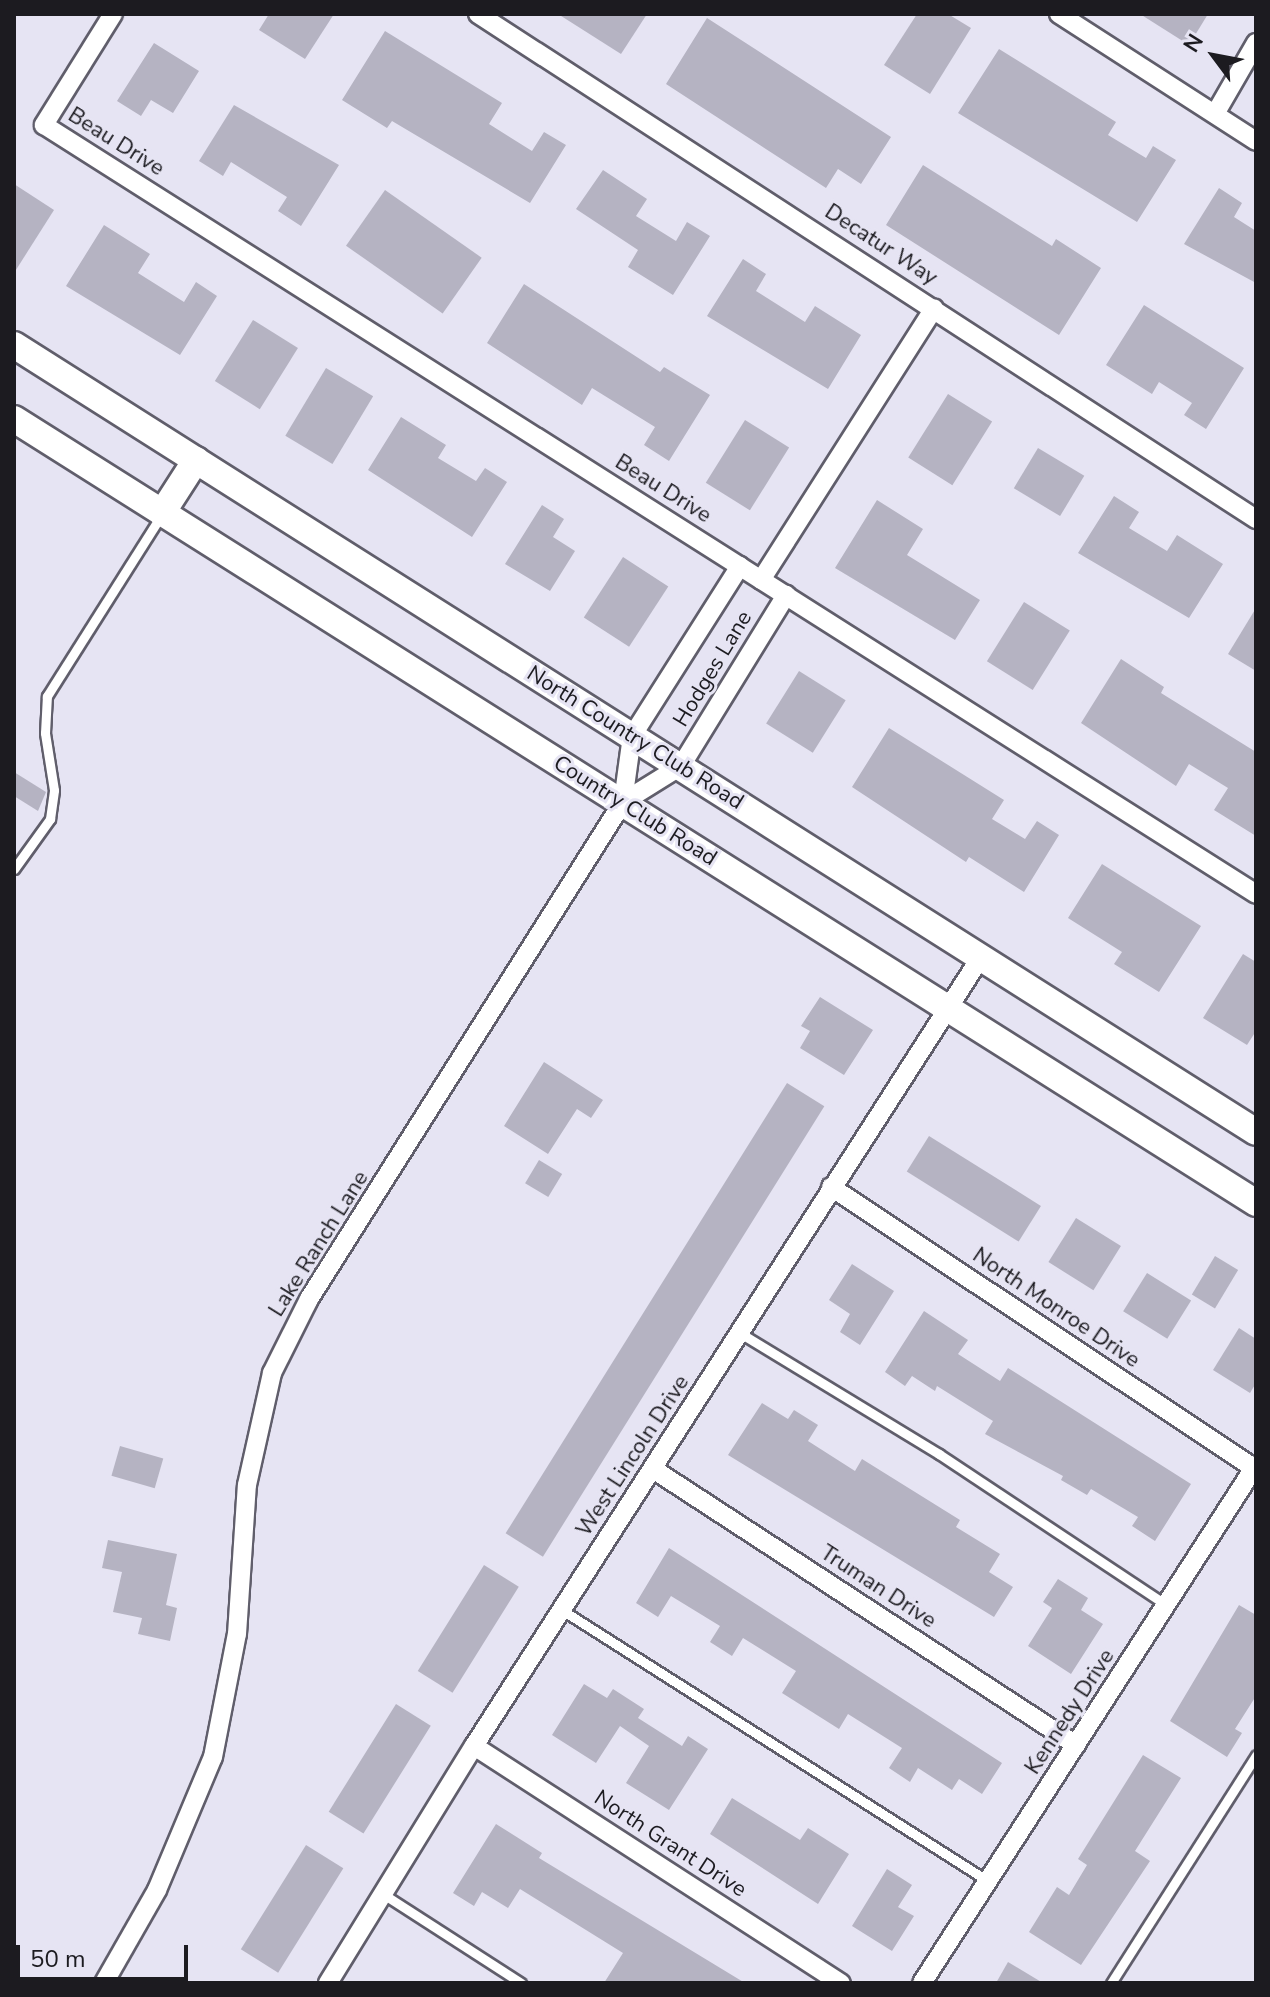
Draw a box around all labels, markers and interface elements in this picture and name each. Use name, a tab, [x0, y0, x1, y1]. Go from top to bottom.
north arrow	[1174, 16, 1254, 96]
text: N	[1177, 28, 1211, 58]
street label: Beau Drive	[63, 102, 169, 182]
street label: Decatur Way	[820, 199, 942, 291]
street label: Beau Drive	[610, 449, 716, 529]
street label: Hodges Lane	[668, 606, 758, 732]
street label: North Country Club Road	[522, 660, 748, 816]
street label: Country Club Road	[548, 750, 722, 872]
street label: Lake Ranch Lane	[264, 1166, 374, 1322]
street label: North Monroe Drive	[967, 1242, 1145, 1374]
street label: West Lincoln Drive	[571, 1370, 695, 1542]
street label: Truman Drive	[815, 1540, 941, 1634]
street label: Kennedy Drive	[1020, 1644, 1120, 1780]
street label: North Grant Drive	[589, 1785, 751, 1903]
scale bar	[20, 1929, 192, 1979]
text: 50 m	[30, 1943, 86, 1975]

